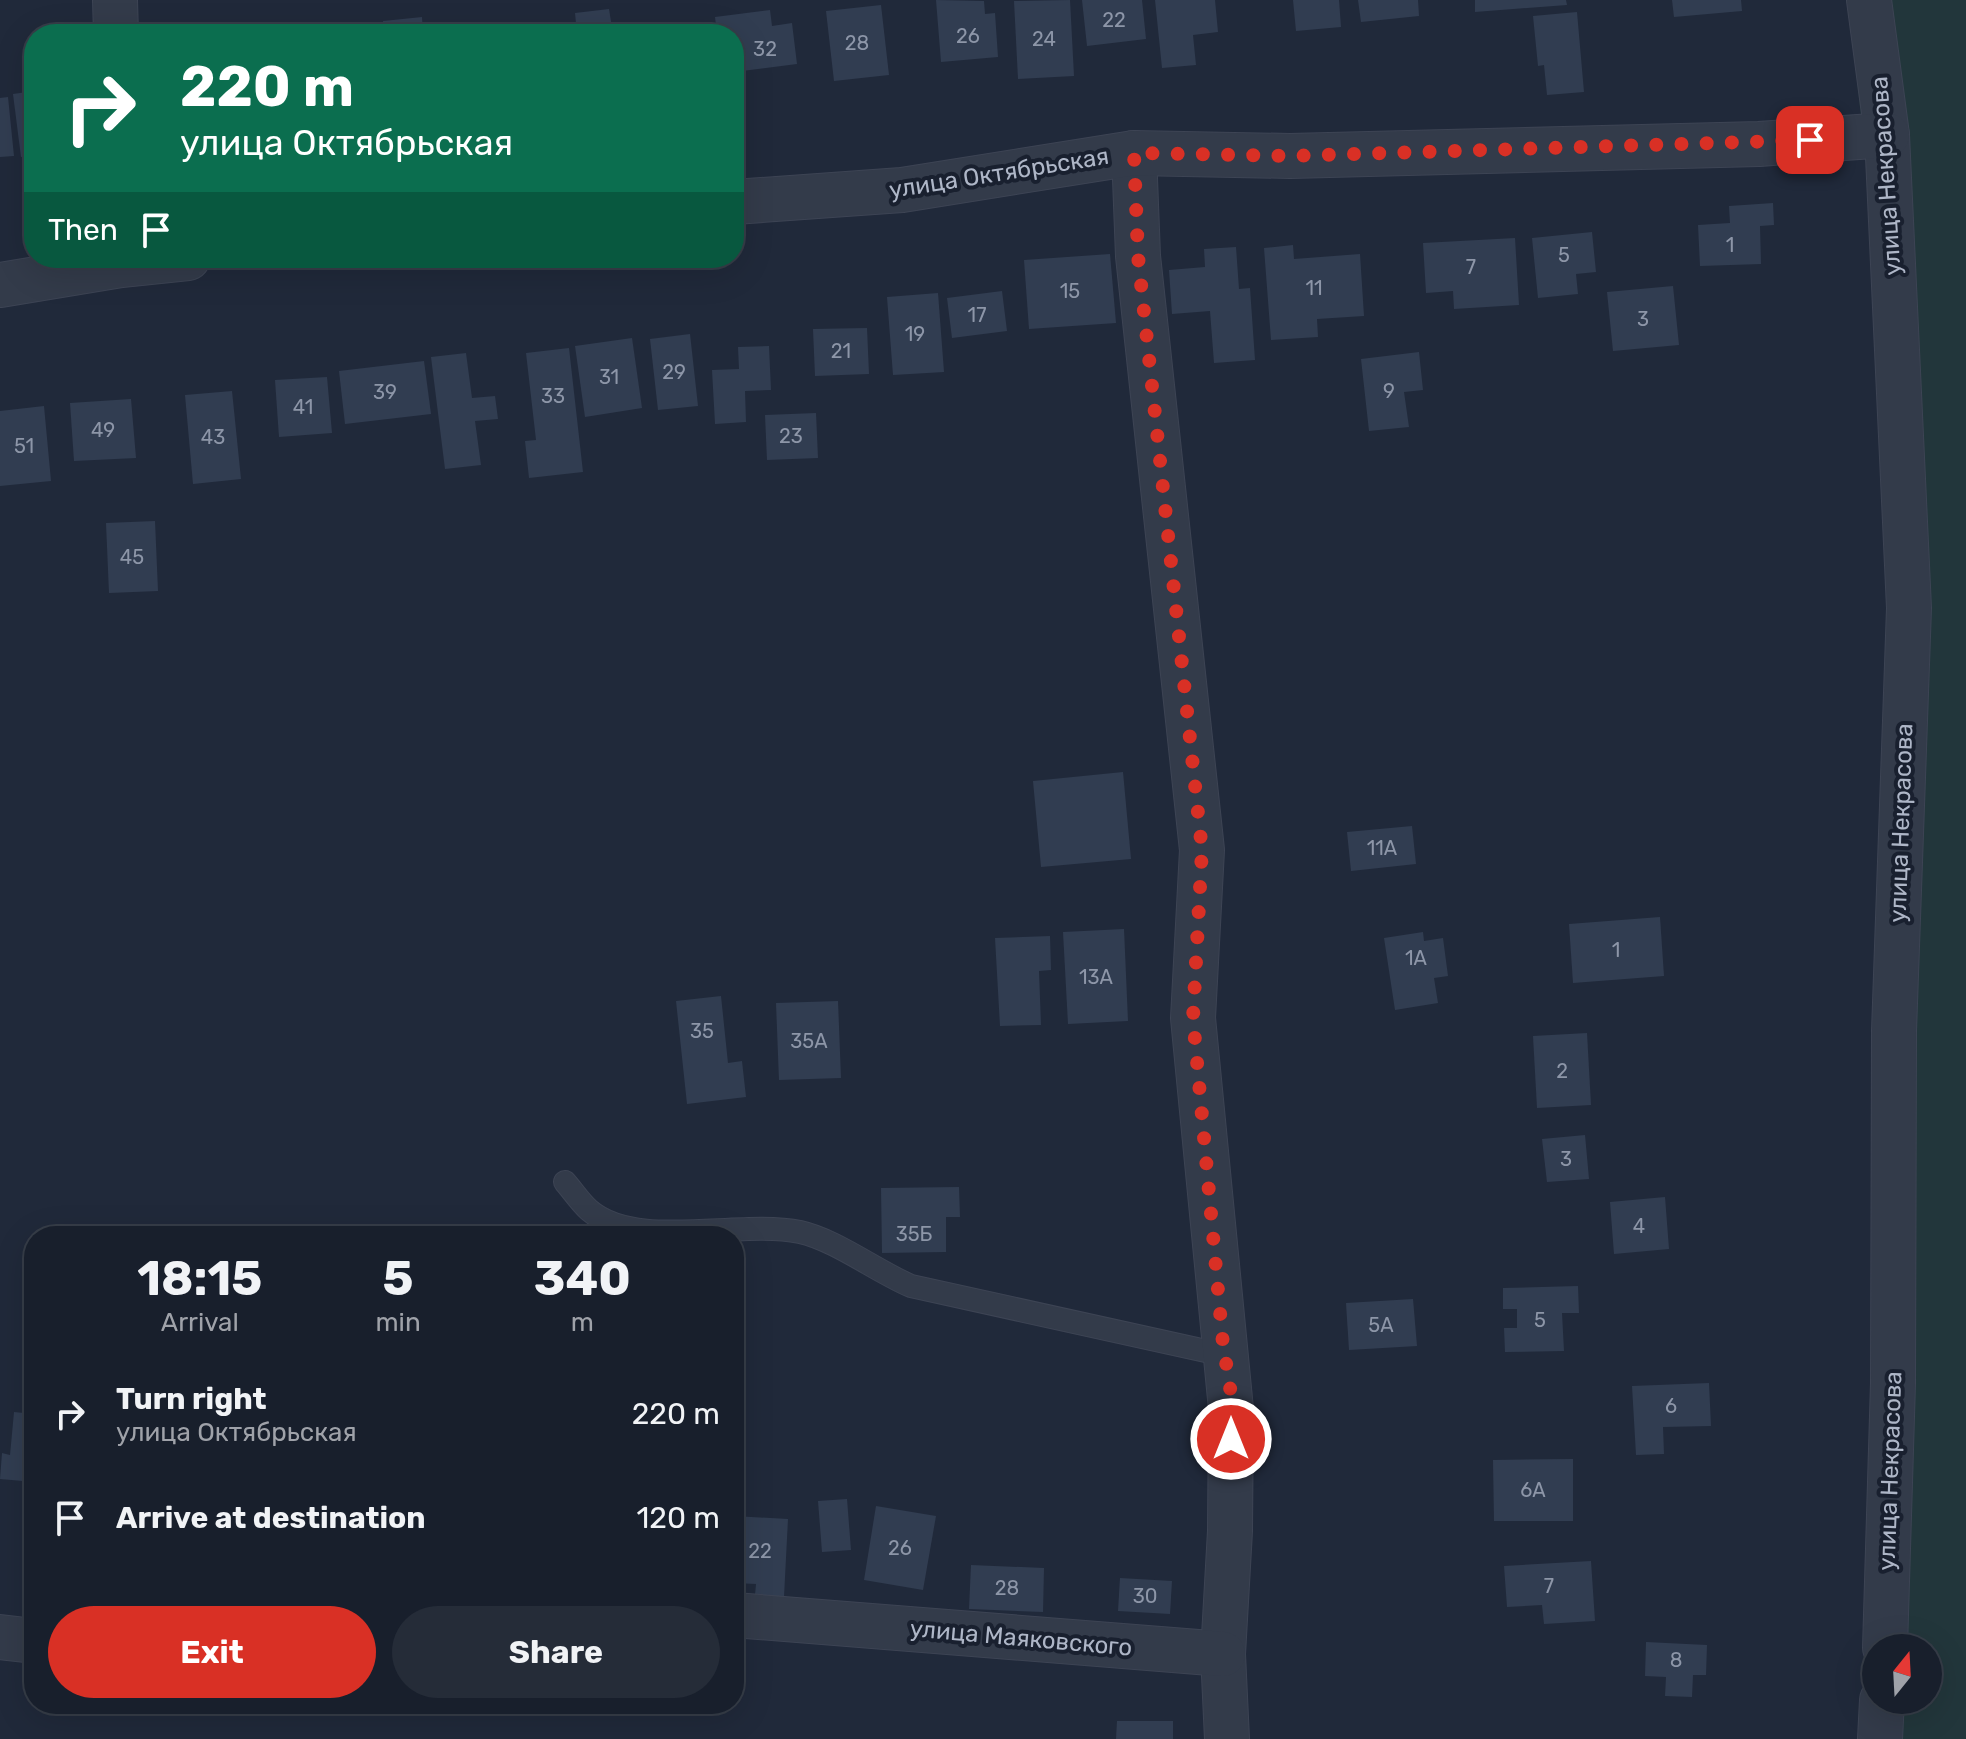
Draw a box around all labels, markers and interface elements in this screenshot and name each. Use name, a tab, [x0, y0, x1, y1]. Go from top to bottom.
house number: 22	[1102, 8, 1126, 32]
house number: 26	[956, 24, 980, 48]
house number: 24	[1032, 27, 1056, 51]
house number: 28	[845, 31, 869, 55]
house number: 32	[753, 37, 777, 61]
text: 220 m	[180, 54, 354, 120]
icon: right	[48, 56, 152, 160]
street label: улица Некрасова	[1865, 75, 1907, 277]
pin	[1776, 106, 1844, 174]
icon: arrive	[1788, 118, 1832, 162]
text: улица Октябрьская	[180, 121, 513, 164]
street label: улица Октябрьская	[887, 142, 1111, 204]
icon: arrive	[134, 208, 178, 252]
text: Then	[48, 212, 118, 248]
house number: 1	[1726, 233, 1734, 257]
house number: 5	[1558, 243, 1570, 267]
house number: 7	[1466, 255, 1476, 279]
house number: 11	[1305, 276, 1323, 300]
house number: 15	[1060, 279, 1080, 303]
house number: 17	[968, 303, 986, 327]
house number: 3	[1637, 307, 1649, 331]
house number: 19	[905, 322, 925, 346]
house number: 21	[831, 339, 851, 363]
house number: 29	[662, 360, 686, 384]
house number: 31	[599, 365, 619, 389]
house number: 9	[1383, 379, 1395, 403]
house number: 39	[373, 380, 397, 404]
house number: 33	[541, 384, 565, 408]
house number: 41	[293, 395, 313, 419]
house number: 49	[91, 418, 115, 442]
house number: 23	[779, 424, 803, 448]
house number: 43	[201, 425, 225, 449]
house number: 51	[14, 434, 34, 458]
house number: 45	[120, 545, 144, 569]
street label: улица Некрасова	[1884, 723, 1918, 923]
house number: 11А	[1367, 836, 1397, 860]
house number: 1	[1612, 938, 1620, 962]
house number: 1А	[1405, 946, 1427, 970]
house number: 13А	[1079, 965, 1113, 989]
house number: 35	[690, 1019, 714, 1043]
house number: 35А	[790, 1029, 828, 1053]
house number: 2	[1556, 1059, 1568, 1083]
house number: 3	[1560, 1147, 1572, 1171]
house number: 4	[1633, 1214, 1645, 1238]
house number: 35Б	[896, 1222, 933, 1246]
text: 18:15	[137, 1250, 262, 1307]
text: 5	[383, 1250, 414, 1307]
text: 340	[534, 1250, 631, 1307]
text: Arrival	[161, 1307, 239, 1338]
text: min	[375, 1307, 421, 1338]
text: m	[571, 1307, 594, 1338]
house number: 5	[1534, 1308, 1546, 1332]
house number: 5А	[1368, 1313, 1394, 1337]
street label: улица Некрасова	[1873, 1371, 1907, 1571]
text: Turn right	[116, 1381, 267, 1417]
icon: right	[48, 1392, 92, 1436]
house number: 6	[1665, 1394, 1677, 1418]
text: 220 m	[632, 1396, 720, 1432]
position arrow	[1189, 1397, 1273, 1481]
text: улица Октябрьская	[116, 1417, 357, 1448]
house number: 6А	[1520, 1478, 1546, 1502]
icon: arrive	[48, 1496, 92, 1540]
text: Arrive at destination	[116, 1500, 426, 1536]
text: 120 m	[636, 1500, 720, 1536]
house number: 26	[888, 1536, 912, 1560]
house number: 22	[748, 1539, 772, 1563]
house number: 7	[1544, 1574, 1554, 1598]
house number: 28	[995, 1576, 1019, 1600]
house number: 30	[1133, 1584, 1157, 1608]
button: Exit	[48, 1606, 376, 1698]
button: Share	[392, 1606, 720, 1698]
street label: улица Маяковского	[909, 1614, 1133, 1662]
north arrow	[1862, 1634, 1942, 1714]
map controls	[1862, 1634, 1942, 1714]
house number: 8	[1670, 1648, 1682, 1672]

